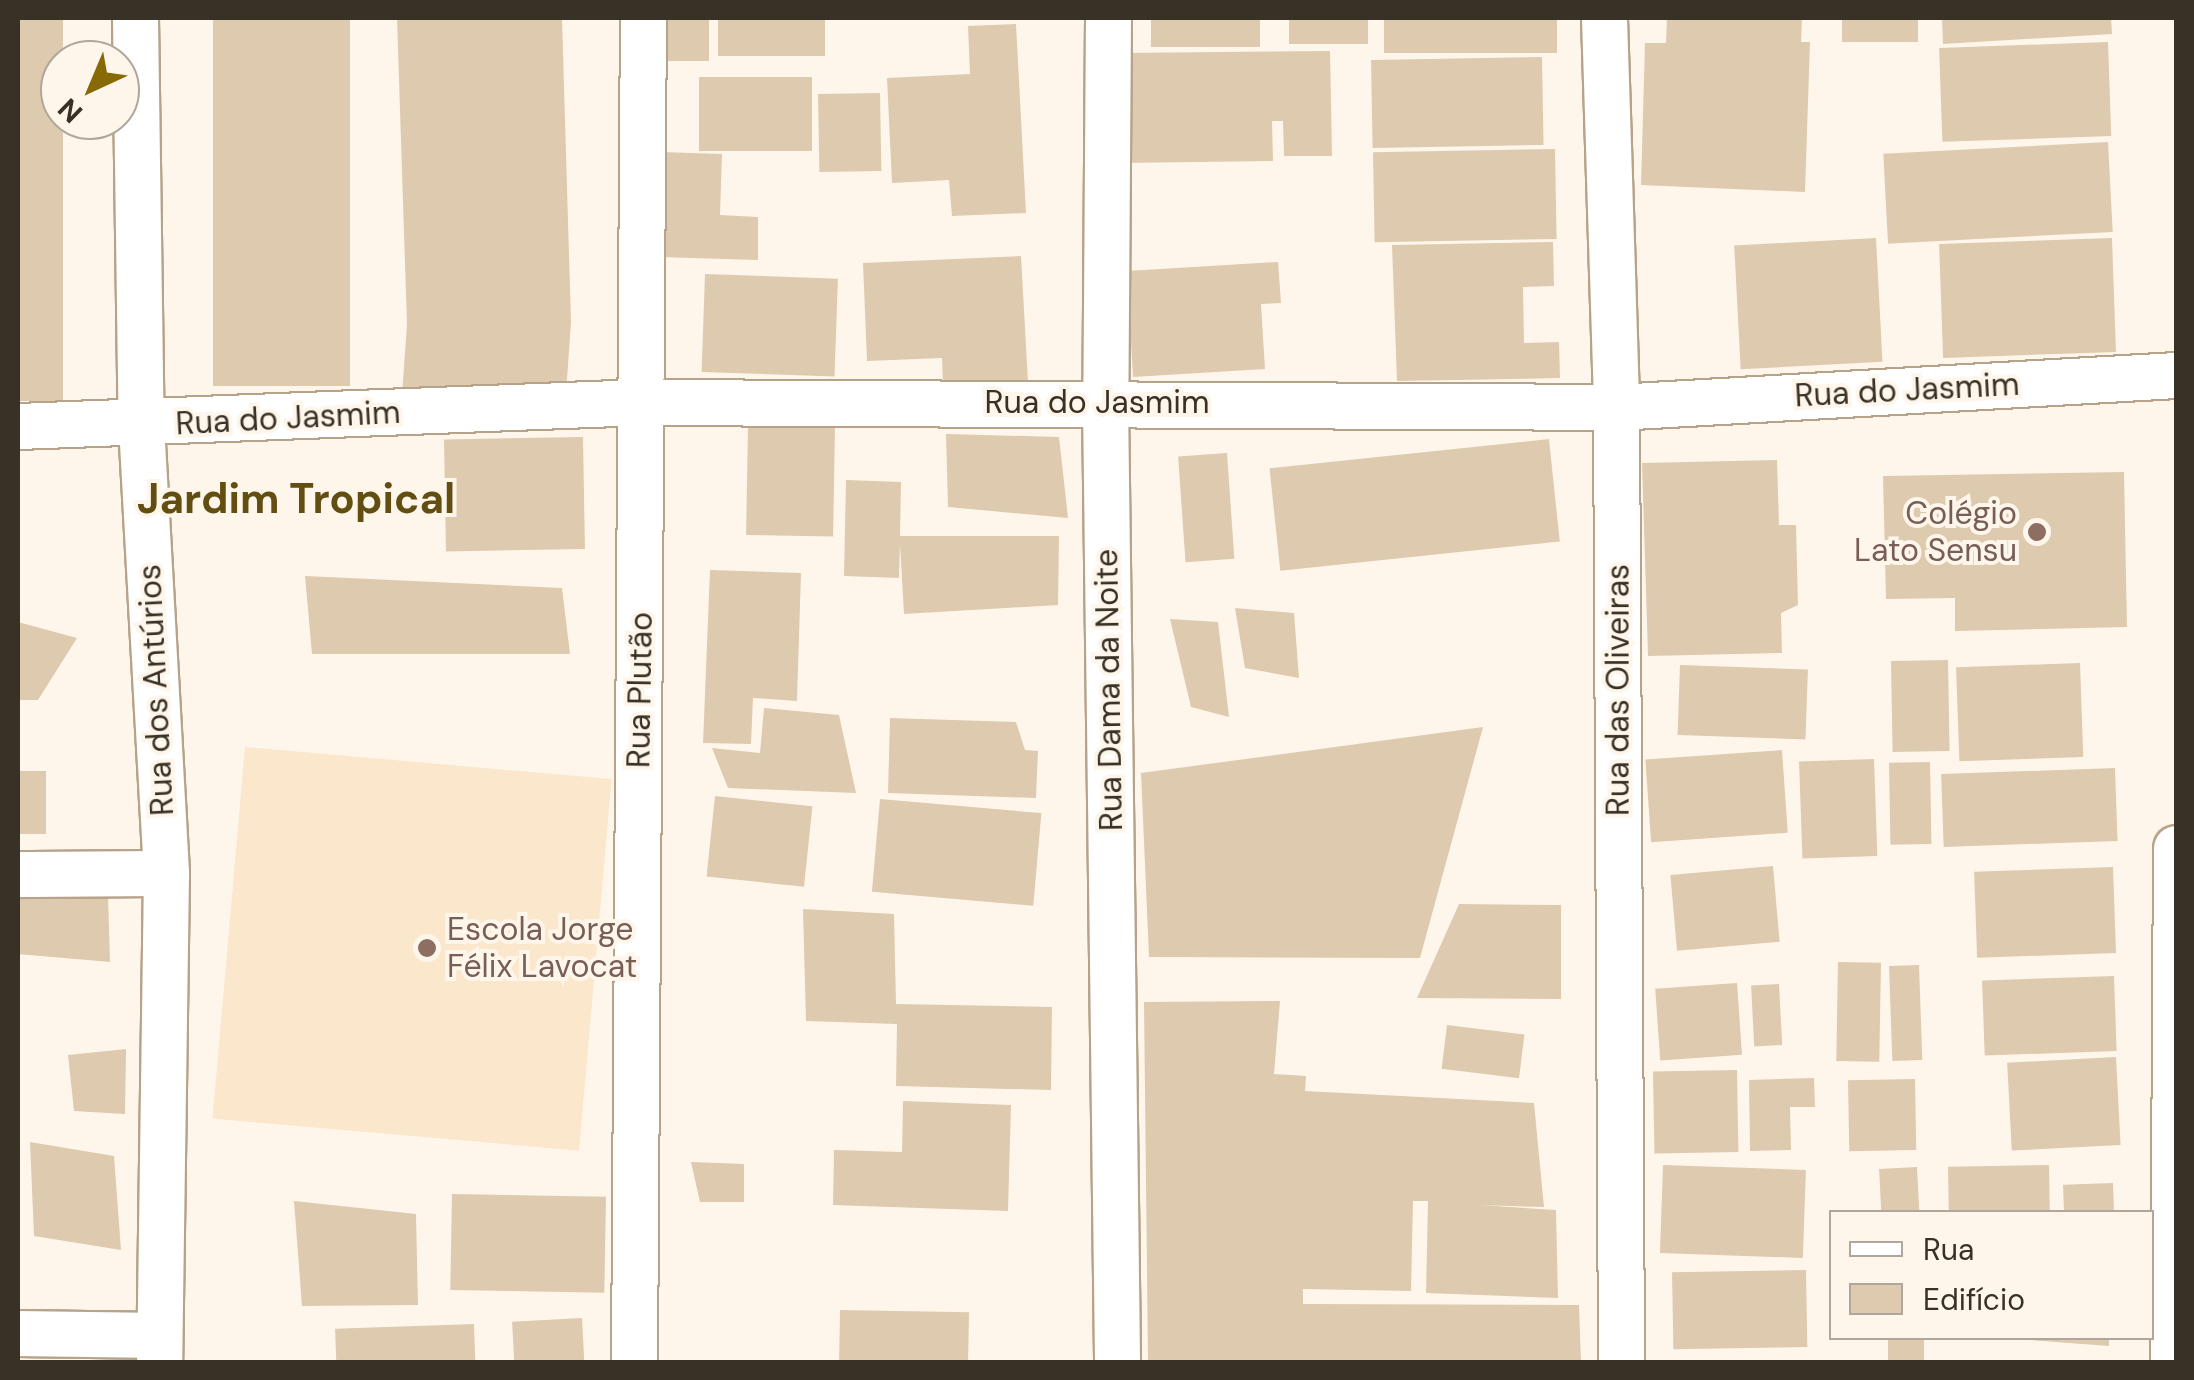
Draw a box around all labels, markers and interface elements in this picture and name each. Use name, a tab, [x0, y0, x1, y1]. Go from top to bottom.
north arrow	[40, 40, 140, 140]
text: N	[50, 90, 90, 131]
street label: Rua do Jasmim	[1794, 365, 2020, 415]
street label: Rua do Jasmim	[984, 383, 1210, 421]
street label: Rua do Jasmim	[175, 393, 401, 443]
district label: Jardim Tropical	[137, 474, 455, 524]
place label: Colégio Lato Sensu	[1854, 495, 2017, 570]
marker: Colégio Lato Sensu	[2026, 521, 2048, 543]
street label: Rua Dama da Noite	[1087, 549, 1131, 831]
street label: Rua dos Antúrios	[130, 563, 182, 817]
street label: Rua das Oliveiras	[1599, 564, 1637, 816]
street label: Rua Plutão	[619, 612, 661, 768]
place label: Escola Jorge Félix Lavocat	[447, 911, 637, 986]
marker: Escola Jorge Félix Lavocat	[416, 937, 438, 959]
legend	[1829, 1210, 2154, 1340]
text: Rua	[1923, 1230, 1974, 1269]
text: Edifício	[1923, 1280, 2025, 1319]

